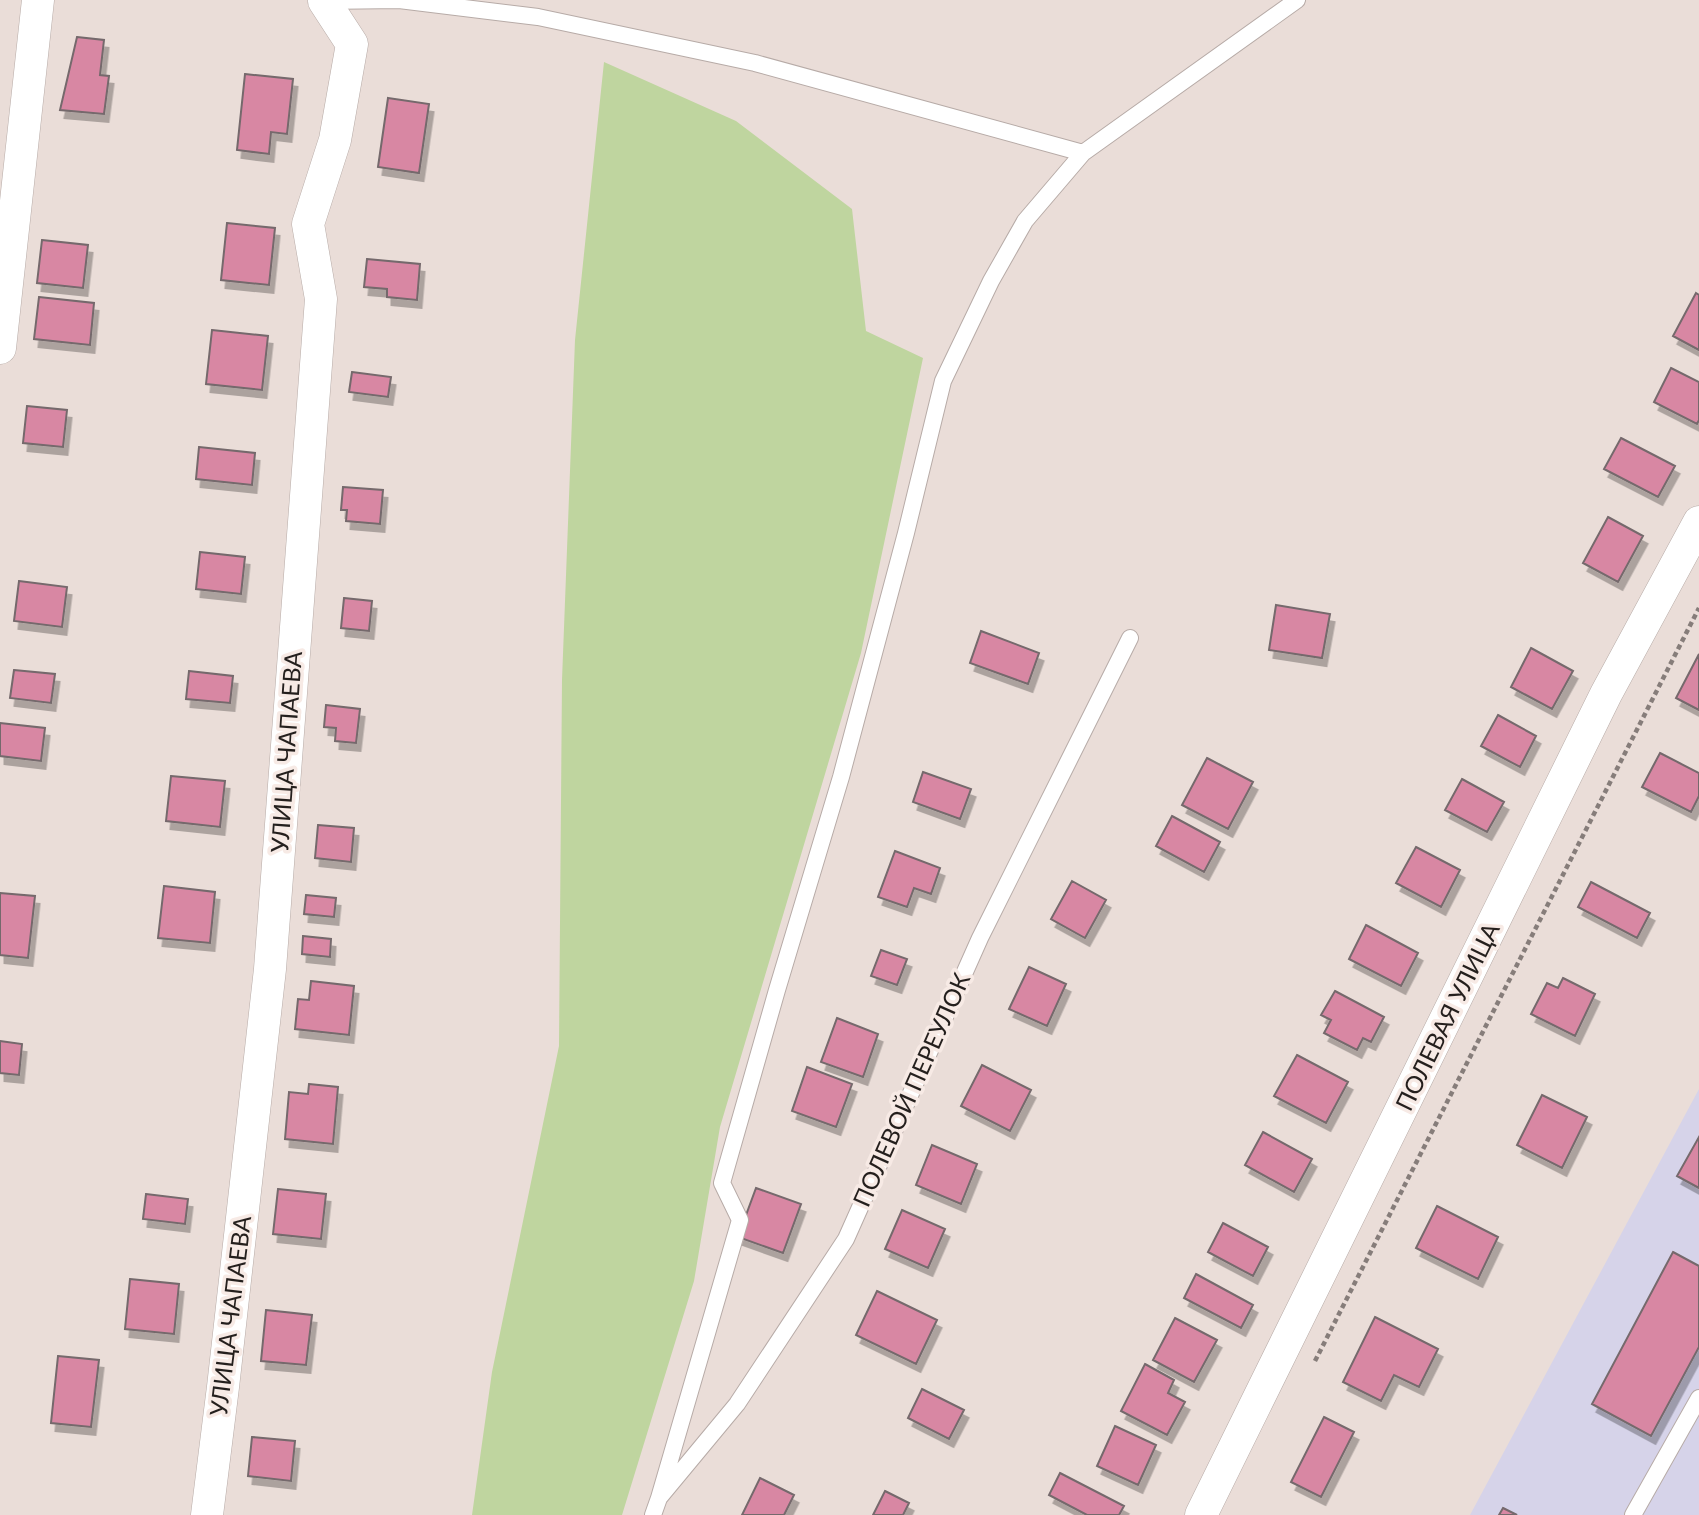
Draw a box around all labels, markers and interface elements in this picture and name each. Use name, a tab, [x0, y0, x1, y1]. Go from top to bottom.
street label: УЛИЦА ЧАПАЕВА	[264, 649, 307, 854]
street label: ПОЛЕВАЯ УЛИЦА	[1389, 917, 1505, 1115]
street label: ПОЛЕВОЙ ПЕРЕУЛОК	[846, 968, 975, 1211]
street label: УЛИЦА ЧАПАЕВА	[203, 1213, 256, 1418]

